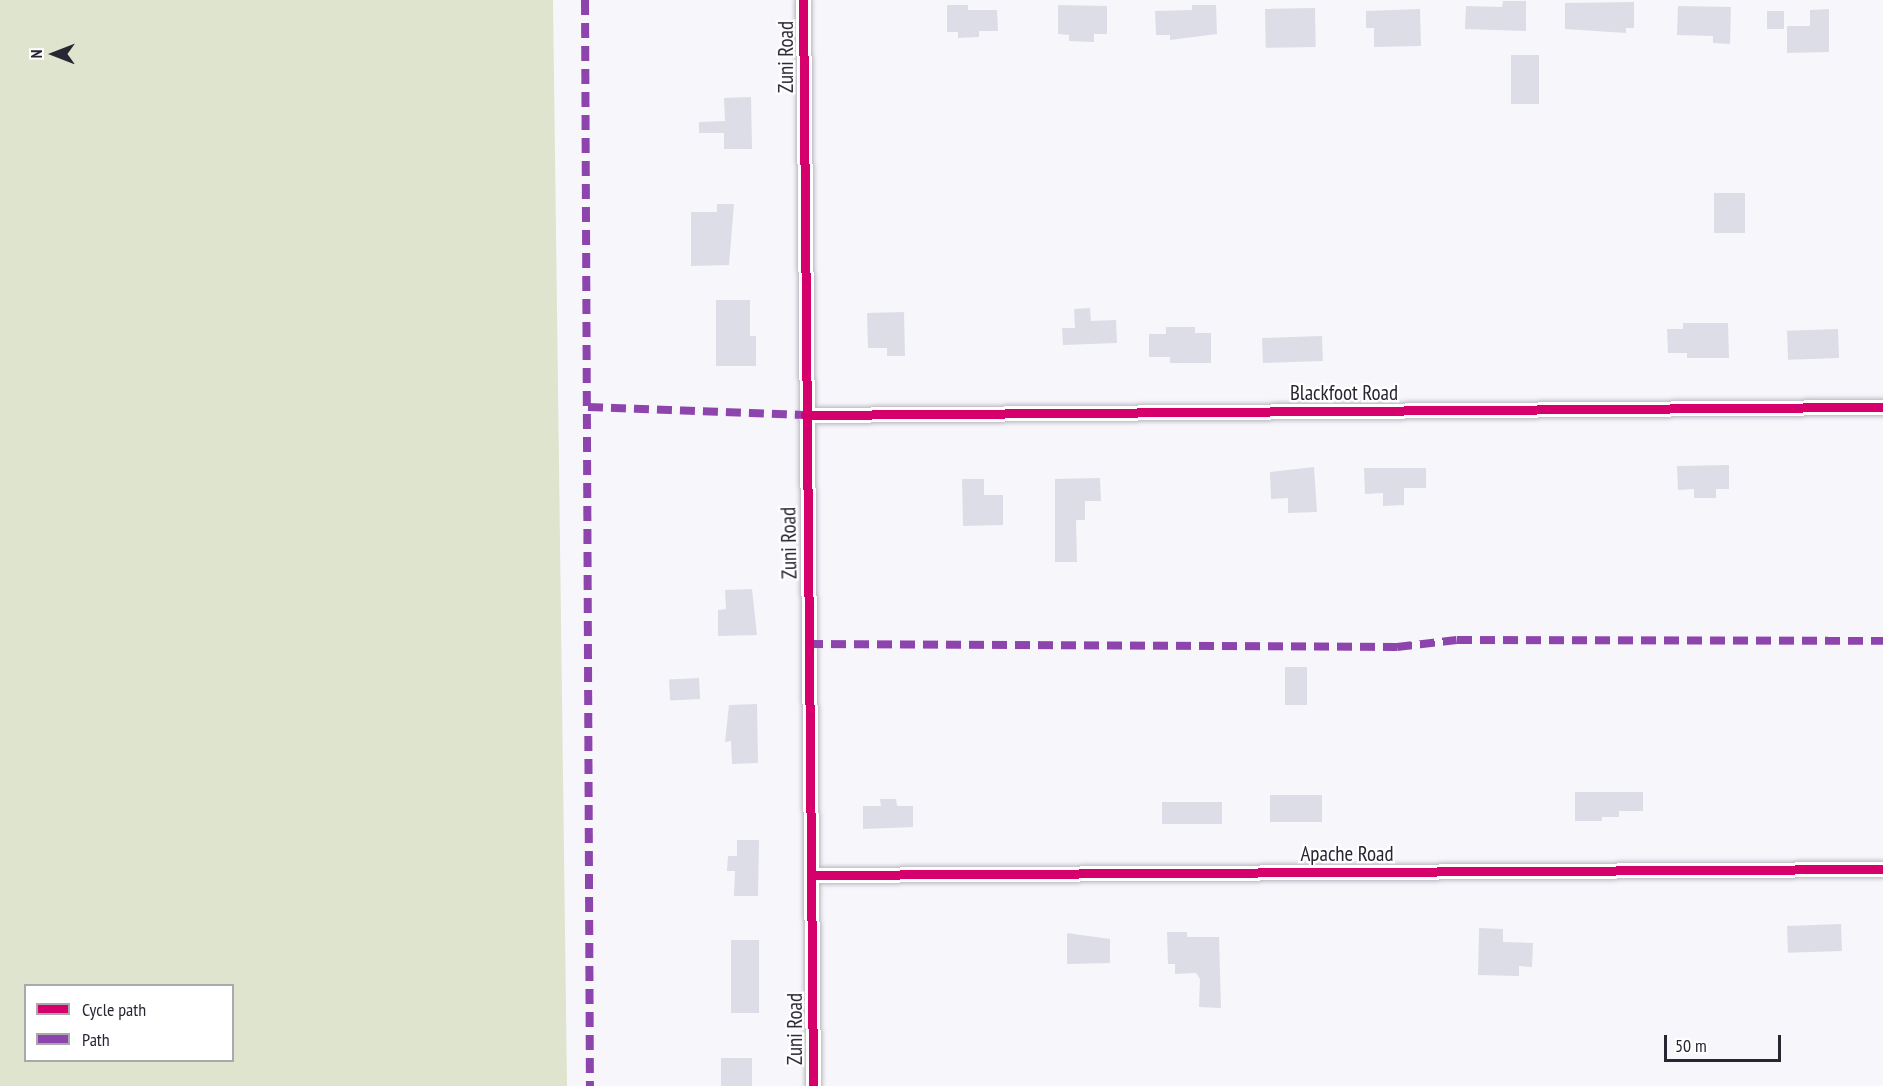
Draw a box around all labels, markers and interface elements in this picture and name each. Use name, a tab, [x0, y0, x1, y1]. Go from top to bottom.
street label: Zuni Road	[773, 21, 799, 93]
north arrow	[24, 24, 84, 84]
text: N	[26, 50, 46, 58]
street label: Blackfoot Road	[1290, 380, 1398, 406]
street label: Zuni Road	[776, 507, 802, 579]
street label: Apache Road	[1300, 841, 1394, 867]
legend	[24, 984, 234, 1062]
street label: Zuni Road	[782, 993, 808, 1065]
text: Cycle path	[82, 998, 146, 1021]
scale bar	[1667, 1023, 1784, 1061]
text: Path	[82, 1028, 110, 1051]
text: 50 m	[1675, 1034, 1707, 1057]

